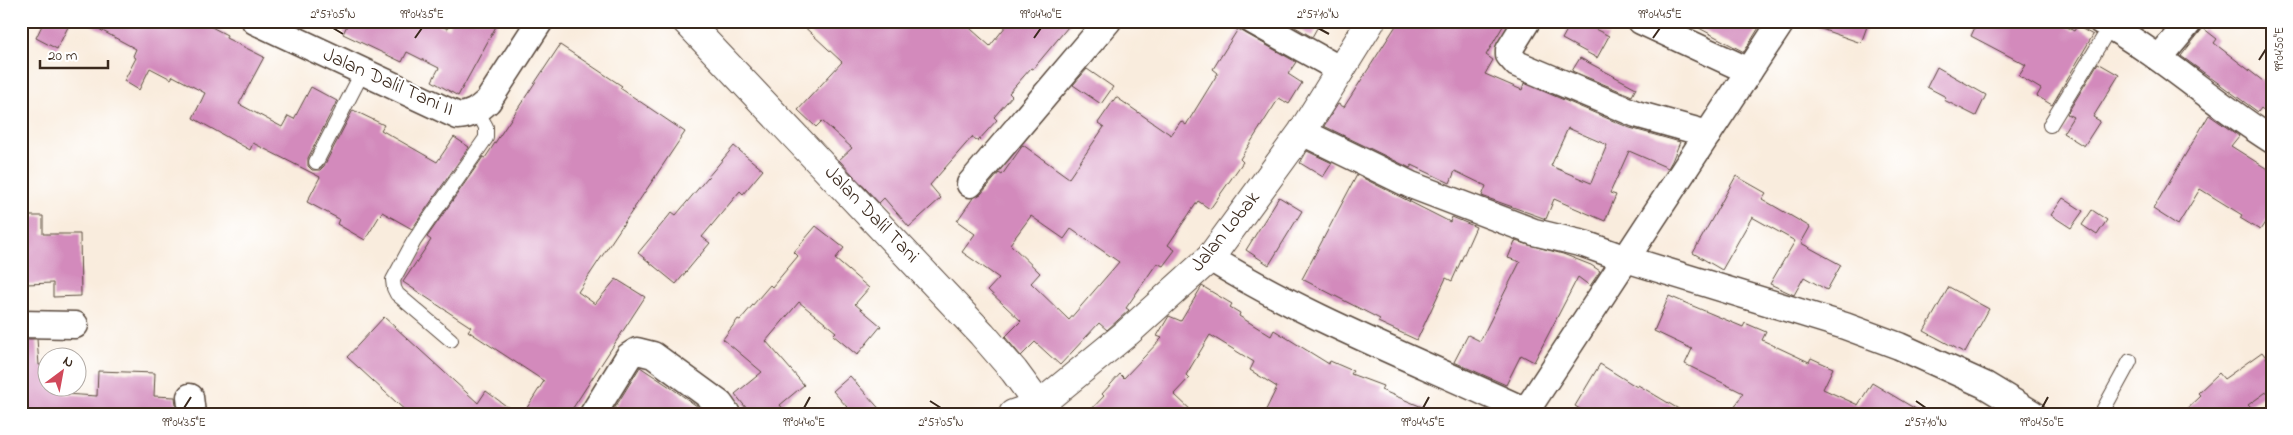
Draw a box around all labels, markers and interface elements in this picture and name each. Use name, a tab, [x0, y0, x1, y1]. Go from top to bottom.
text: 2°57'05"N	[310, 6, 356, 24]
text: 99°04'35"E	[400, 6, 444, 24]
text: 99°04'40"E	[1020, 6, 1062, 24]
text: 2°57'10"N	[1297, 6, 1339, 24]
text: 99°04'45"E	[1638, 6, 1682, 24]
text: 99°04'50"E	[2271, 27, 2289, 71]
scale bar	[40, 38, 108, 70]
street label: Jalan Dalil Tani II	[318, 41, 458, 125]
text: 20 m	[48, 45, 78, 67]
street label: Jalan Dalil Tani	[817, 160, 925, 270]
street label: Jalan Lobak	[1184, 185, 1268, 279]
north arrow	[38, 348, 88, 398]
text: N	[59, 351, 78, 374]
text: 99°04'35"E	[162, 414, 206, 432]
text: 99°04'40"E	[783, 414, 825, 432]
text: 2°57'05"N	[918, 414, 964, 432]
text: 99°04'45"E	[1401, 414, 1445, 432]
text: 2°57'10"N	[1905, 414, 1947, 432]
text: 99°04'50"E	[2020, 414, 2064, 432]

